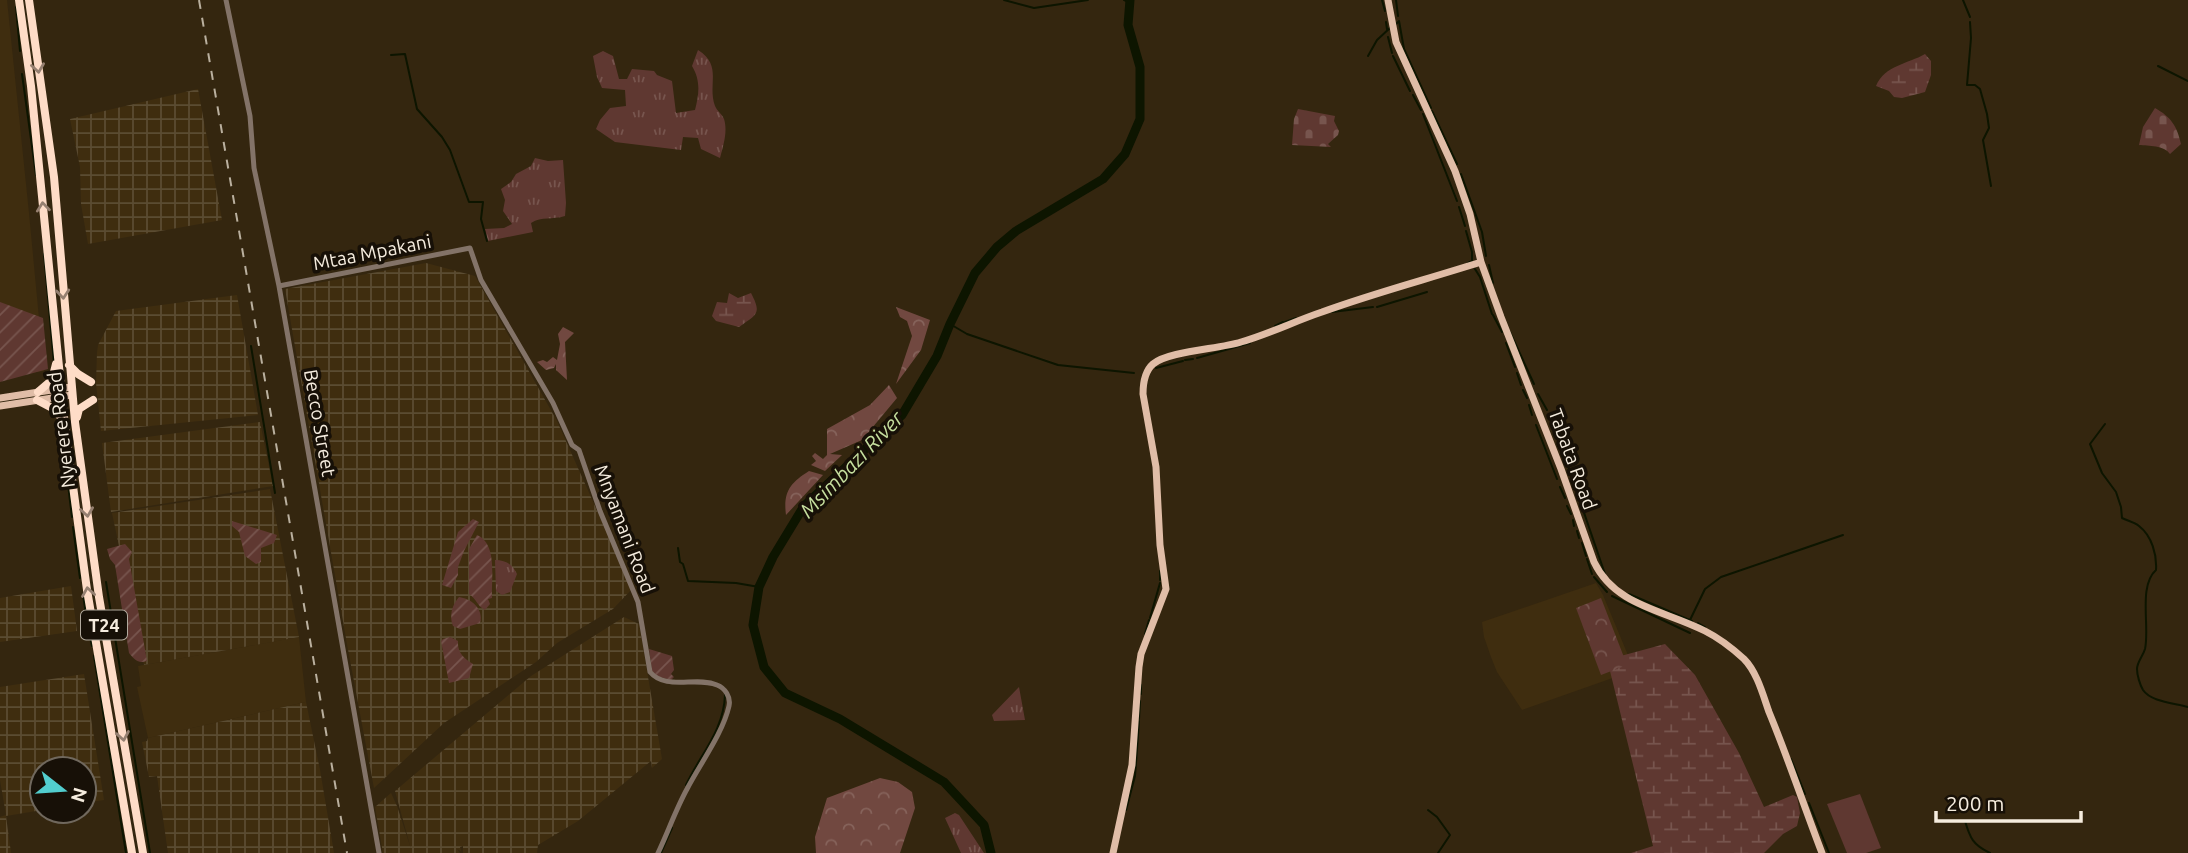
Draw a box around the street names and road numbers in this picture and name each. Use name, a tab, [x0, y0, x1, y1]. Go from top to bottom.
street label: Mtaa Mpakani	[311, 230, 433, 274]
street label: Becco Street	[300, 368, 340, 479]
street label: Nyerere Road	[43, 371, 79, 489]
street label: Tabata Road	[1545, 406, 1601, 512]
street label: Mnyamani Road	[590, 462, 660, 596]
road number: T24	[81, 610, 127, 640]

